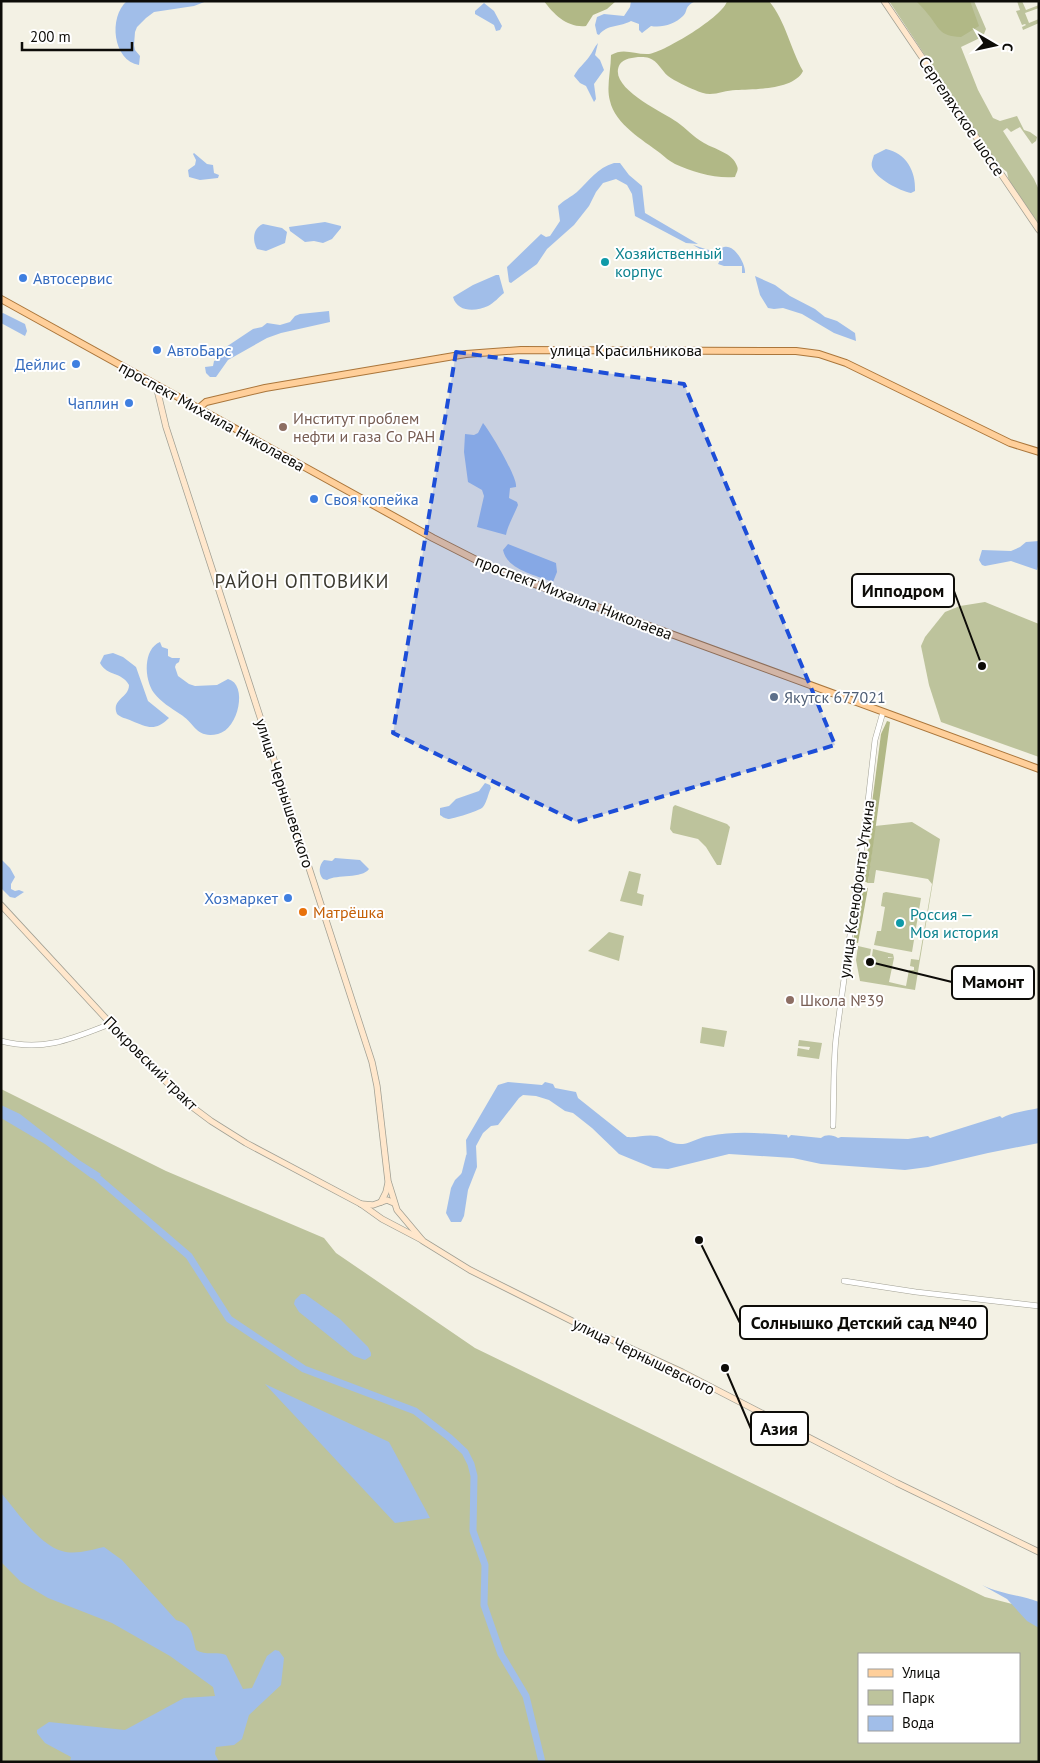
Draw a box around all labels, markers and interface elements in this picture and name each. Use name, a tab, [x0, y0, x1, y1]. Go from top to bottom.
scale bar	[22, 20, 132, 52]
north arrow	[970, 20, 1020, 70]
text: 200 m	[30, 27, 71, 46]
text: С	[998, 42, 1017, 52]
street label: Сергеляхское шоссе	[915, 52, 1009, 180]
place label: Хозяйственный корпус	[615, 243, 722, 281]
marker: Хозяйственный корпус	[599, 256, 611, 268]
place label: Автосервис	[33, 268, 113, 288]
marker: Автосервис	[17, 272, 29, 284]
place label: АвтоБарс	[167, 340, 232, 360]
street label: улица Красильникова	[550, 340, 702, 360]
marker: АвтоБарс	[151, 344, 163, 356]
place label: Дейлис	[15, 354, 66, 374]
street label: проспект Михаила Николаева	[116, 356, 308, 476]
marker: Дейлис	[70, 358, 82, 370]
place label: Чаплин	[67, 393, 119, 413]
marker: Чаплин	[123, 397, 135, 409]
place label: Институт проблем нефти и газа Со РАН	[293, 408, 435, 446]
marker: Институт проблем нефти и газа Со РАН	[277, 421, 289, 433]
place label: Своя копейка	[324, 489, 419, 509]
marker: Своя копейка	[308, 493, 320, 505]
street label: проспект Михаила Николаева	[473, 550, 675, 644]
district label: РАЙОН ОПТОВИКИ	[214, 569, 390, 593]
callout: Ипподром	[852, 574, 954, 607]
text: Ипподром	[862, 579, 944, 602]
place label: Якутск 677021	[784, 687, 886, 707]
marker: Якутск 677021	[768, 691, 780, 703]
street label: улица Чернышевского	[251, 716, 319, 870]
street label: улица Ксенофонта Уткина	[834, 798, 878, 980]
place label: Хозмаркет	[204, 888, 279, 908]
marker: Хозмаркет	[282, 892, 294, 904]
place label: Матрёшка	[313, 902, 384, 922]
place label: Россия — Моя история	[910, 904, 998, 942]
marker: Матрёшка	[297, 906, 309, 918]
marker: Россия — Моя история	[894, 917, 906, 929]
callout: Мамонт	[952, 966, 1034, 999]
text: Мамонт	[962, 970, 1025, 993]
place label: Школа №39	[800, 990, 884, 1010]
marker: Школа №39	[784, 994, 796, 1006]
street label: Покровский тракт	[100, 1012, 203, 1115]
callout: Солнышко Детский сад №40	[740, 1306, 987, 1339]
text: Солнышко Детский сад №40	[751, 1311, 977, 1334]
street label: улица Чернышевского	[569, 1313, 719, 1399]
callout: Азия	[751, 1412, 808, 1445]
text: Азия	[760, 1417, 798, 1440]
legend	[858, 1653, 1020, 1743]
text: Улица	[902, 1663, 940, 1682]
text: Парк	[902, 1688, 935, 1707]
text: Вода	[902, 1713, 934, 1732]

